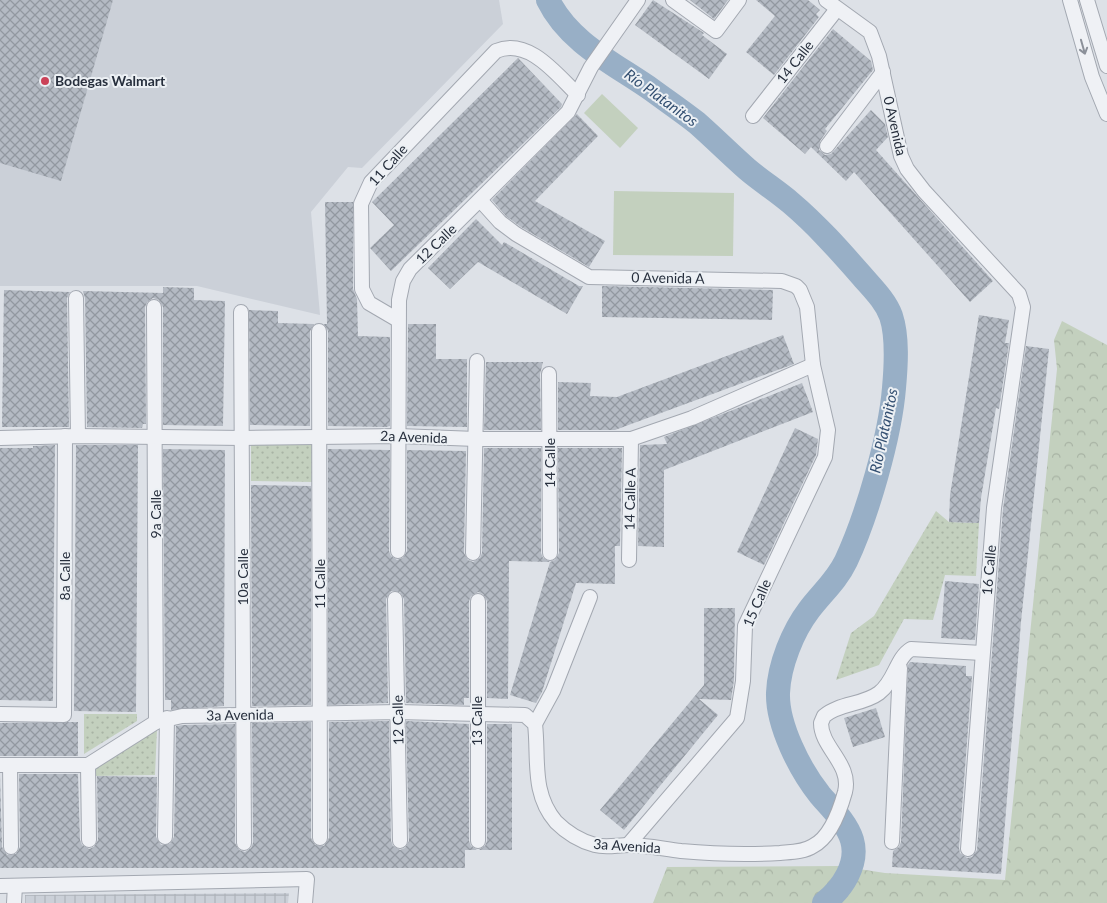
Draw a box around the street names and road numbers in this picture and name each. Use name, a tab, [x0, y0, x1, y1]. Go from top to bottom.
street label: 14 Calle	[772, 37, 817, 87]
street label: 0 Avenida	[880, 94, 911, 157]
street label: 11 Calle	[365, 140, 411, 189]
street label: 12 Calle	[412, 220, 460, 267]
street label: 0 Avenida A	[631, 268, 705, 287]
street label: 2a Avenida	[380, 427, 448, 446]
street label: 14 Calle	[541, 438, 558, 488]
street label: 14 Calle A	[620, 467, 639, 531]
street label: 9a Calle	[147, 490, 164, 538]
street label: 16 Calle	[978, 544, 999, 596]
street label: 10a Calle	[234, 548, 251, 606]
street label: 8a Calle	[56, 552, 73, 600]
street label: 11 Calle	[311, 559, 328, 609]
street label: 15 Calle	[739, 576, 774, 629]
street label: 12 Calle	[389, 695, 406, 745]
street label: 13 Calle	[468, 696, 485, 746]
street label: 3a Avenida	[206, 705, 274, 724]
street label: 3a Avenida	[593, 835, 661, 856]

